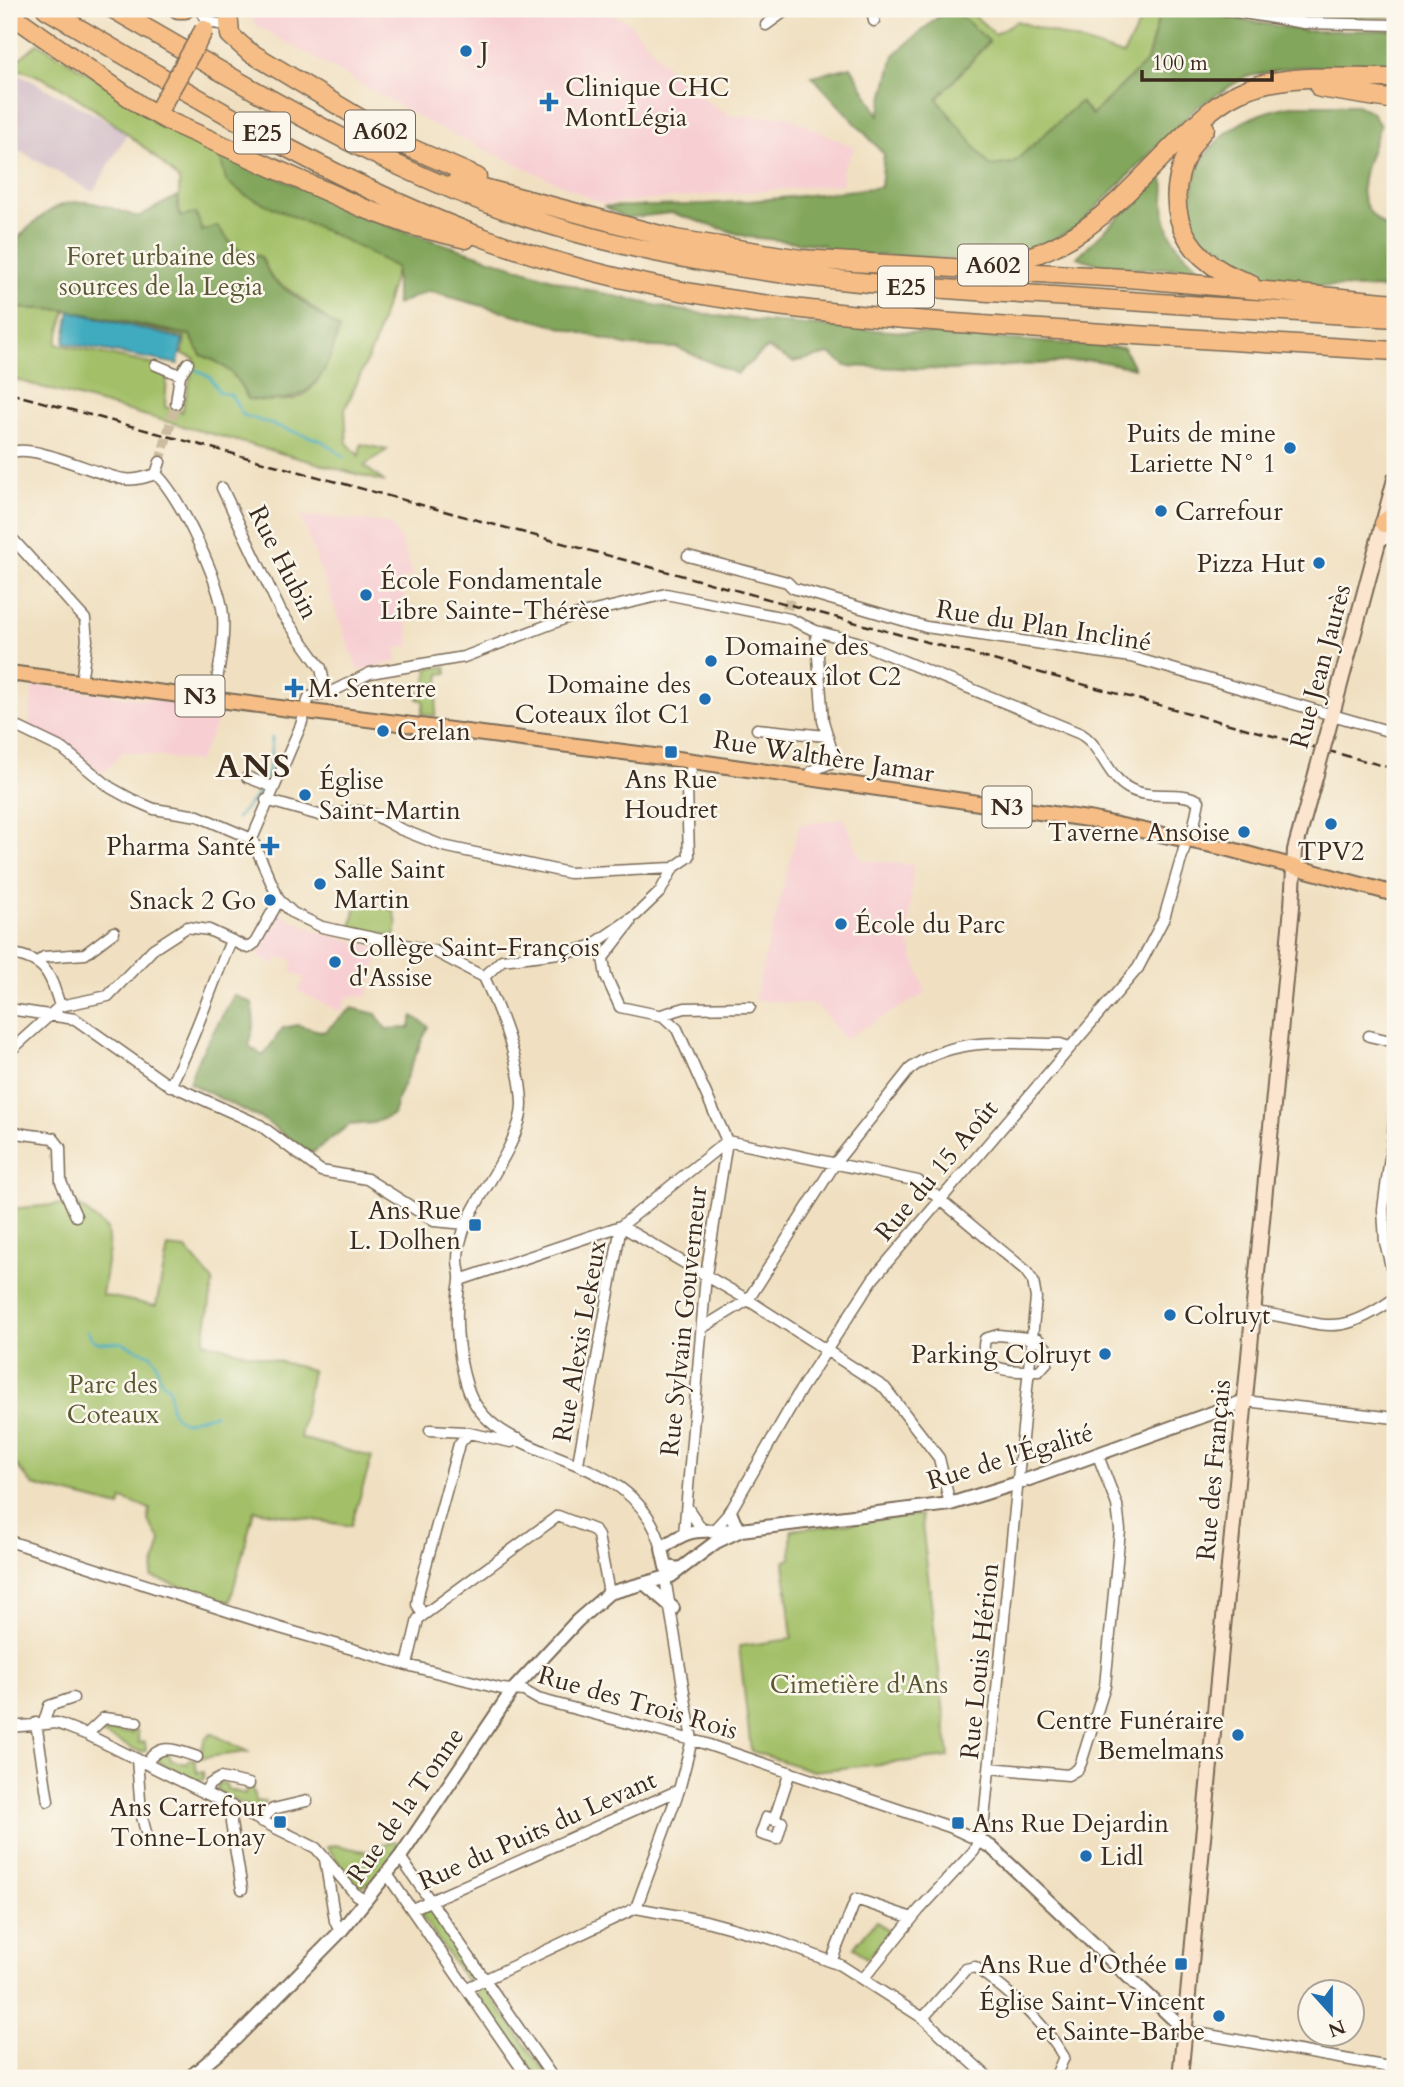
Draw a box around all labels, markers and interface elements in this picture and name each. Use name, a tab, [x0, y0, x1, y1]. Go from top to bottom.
place label: J	[476, 34, 489, 69]
scale bar	[1142, 38, 1271, 82]
marker: J	[458, 43, 474, 59]
text: 100 m	[1152, 49, 1208, 78]
place label: Clinique CHC MontLégia	[565, 70, 729, 135]
marker: Clinique CHC MontLégia	[539, 92, 559, 112]
road number: A602	[345, 110, 415, 152]
road number: E25	[234, 113, 290, 154]
park label: Foret urbaine des sources de la Legia	[59, 239, 263, 304]
road number: A602	[958, 244, 1028, 286]
road number: E25	[878, 266, 934, 308]
place label: Puits de mine Lariette N° 1	[1127, 416, 1276, 481]
marker: Puits de mine Lariette N° 1	[1282, 440, 1298, 456]
place label: Carrefour	[1175, 494, 1283, 529]
street label: Rue Hubin	[240, 499, 327, 625]
marker: Carrefour	[1153, 503, 1169, 519]
place label: Pizza Hut	[1197, 546, 1305, 581]
marker: Pizza Hut	[1311, 555, 1327, 571]
place label: École Fondamentale Libre Sainte-Thérèse	[380, 563, 610, 628]
street label: Rue Jean Jaurès	[1282, 580, 1359, 752]
marker: École Fondamentale Libre Sainte-Thérèse	[358, 587, 374, 603]
street label: Rue du Plan Incliné	[934, 591, 1154, 660]
place label: Domaine des Coteaux îlot C2	[725, 629, 901, 694]
marker: Domaine des Coteaux îlot C2	[703, 653, 719, 669]
place label: Domaine des Coteaux îlot C1	[515, 667, 691, 732]
place label: M. Senterre	[308, 671, 436, 706]
road number: N3	[176, 676, 224, 716]
marker: M. Senterre	[286, 680, 302, 696]
marker: Domaine des Coteaux îlot C1	[697, 691, 713, 707]
place label: Crelan	[397, 714, 471, 749]
street label: Rue Walthère Jamar	[711, 722, 937, 791]
marker: Crelan	[375, 723, 391, 739]
district label: ANS	[216, 744, 292, 789]
marker: Ans Rue Houdret	[663, 744, 679, 760]
place label: Ans Rue Houdret	[624, 762, 718, 827]
place label: Église Saint-Martin	[319, 763, 461, 828]
road number: N3	[982, 786, 1032, 828]
marker: Église Saint-Martin	[297, 787, 313, 803]
place label: Taverne Ansoise	[1048, 815, 1230, 850]
marker: TPV2	[1323, 816, 1339, 832]
marker: Taverne Ansoise	[1236, 824, 1252, 840]
place label: Pharma Santé	[106, 829, 256, 864]
place label: TPV2	[1298, 834, 1364, 869]
marker: Pharma Santé	[262, 838, 278, 854]
place label: Salle Saint Martin	[334, 852, 445, 917]
marker: Salle Saint Martin	[312, 876, 328, 892]
place label: Snack 2 Go	[129, 883, 256, 918]
marker: Snack 2 Go	[262, 892, 278, 908]
place label: École du Parc	[855, 907, 1005, 942]
marker: École du Parc	[833, 916, 849, 932]
place label: Collège Saint-François d'Assise	[349, 930, 600, 995]
marker: Collège Saint-François d'Assise	[327, 954, 343, 970]
street label: Rue du 15 Août	[867, 1092, 1006, 1249]
street label: Rue Sylvain Gouverneur	[652, 1184, 715, 1458]
place label: Ans Rue L. Dolhen	[349, 1193, 461, 1258]
marker: Ans Rue L. Dolhen	[467, 1217, 483, 1233]
street label: Rue Alexis Lekeux	[545, 1237, 614, 1445]
place label: Colruyt	[1184, 1298, 1270, 1333]
marker: Colruyt	[1162, 1307, 1178, 1323]
place label: Parking Colruyt	[911, 1337, 1091, 1372]
marker: Parking Colruyt	[1097, 1346, 1113, 1362]
park label: Parc des Coteaux	[67, 1367, 159, 1432]
street label: Rue des Français	[1188, 1378, 1239, 1562]
street label: Rue de l'Égalité	[923, 1415, 1098, 1498]
street label: Rue Louis Hérion	[952, 1561, 1007, 1761]
street label: Rue des Trois Rois	[534, 1657, 742, 1748]
park label: Cimetière d'Ans	[770, 1667, 948, 1702]
place label: Centre Funéraire Bemelmans	[1036, 1703, 1224, 1768]
street label: Rue de la Tonne	[339, 1720, 472, 1890]
marker: Centre Funéraire Bemelmans	[1230, 1727, 1246, 1743]
street label: Rue du Puits du Levant	[413, 1762, 662, 1899]
place label: Ans Carrefour Tonne-Lonay	[109, 1790, 267, 1855]
place label: Ans Rue Dejardin	[972, 1806, 1169, 1841]
marker: Ans Carrefour Tonne-Lonay	[272, 1814, 288, 1830]
marker: Ans Rue Dejardin	[950, 1815, 966, 1831]
place label: Lidl	[1100, 1839, 1144, 1874]
marker: Lidl	[1078, 1848, 1094, 1864]
place label: Ans Rue d'Othée	[979, 1947, 1167, 1982]
marker: Ans Rue d'Othée	[1173, 1956, 1189, 1972]
north arrow	[1296, 1979, 1366, 2048]
place label: Église Saint-Vincent et Sainte-Barbe	[979, 1984, 1205, 2049]
marker: Église Saint-Vincent et Sainte-Barbe	[1211, 2008, 1227, 2024]
text: N	[1324, 2013, 1349, 2043]

